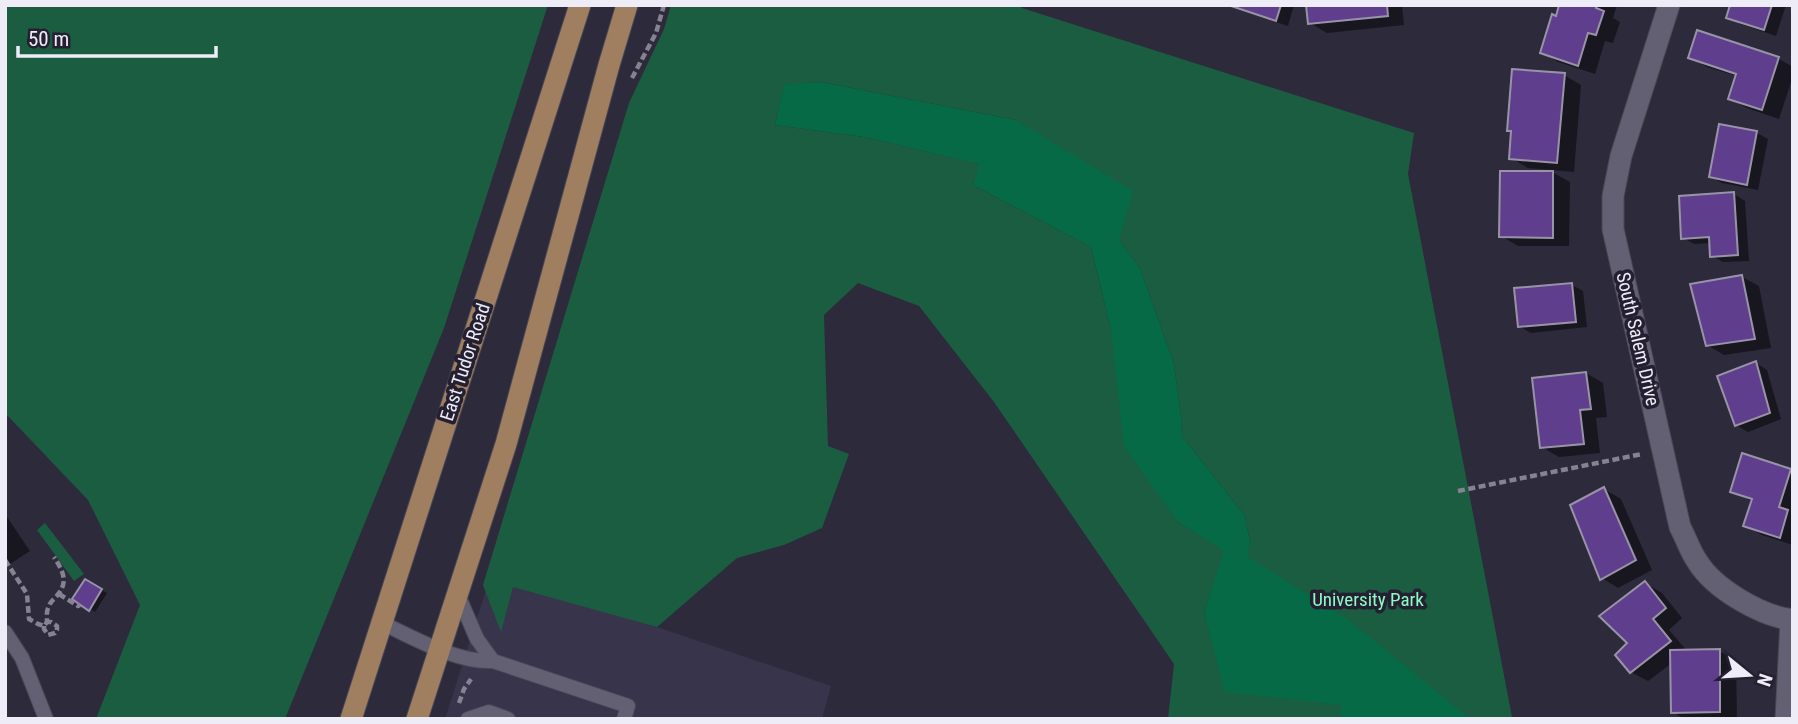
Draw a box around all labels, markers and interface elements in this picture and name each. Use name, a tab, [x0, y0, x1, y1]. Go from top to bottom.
scale bar	[18, 14, 215, 58]
text: 50 m	[28, 27, 69, 51]
street label: South Salem Drive	[1611, 270, 1665, 408]
street label: East Tudor Road	[435, 300, 495, 424]
park label: University Park	[1312, 588, 1424, 611]
north arrow	[1714, 640, 1784, 710]
text: N	[1752, 671, 1777, 689]

